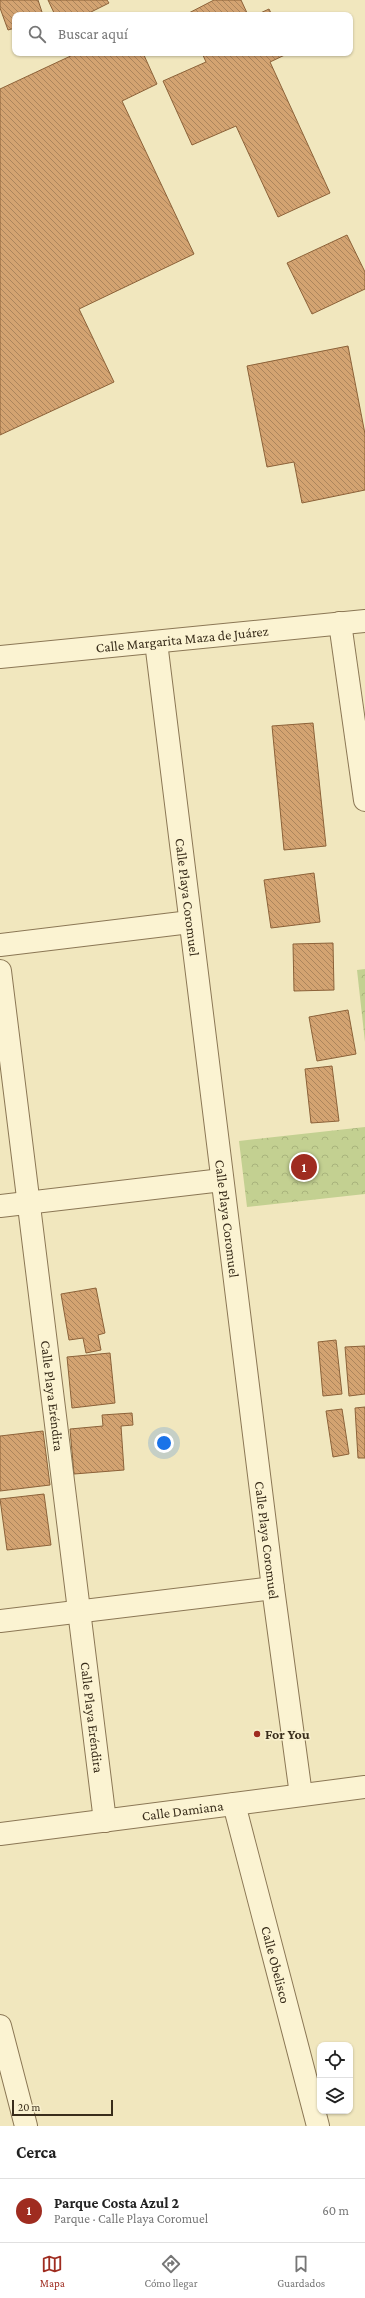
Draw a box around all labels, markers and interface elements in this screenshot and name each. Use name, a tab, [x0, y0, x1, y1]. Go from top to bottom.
search box	[12, 12, 353, 56]
icon: search	[26, 23, 48, 45]
text: Buscar aquí	[58, 26, 128, 42]
street label: Calle Margarita Maza de Juárez	[95, 623, 269, 656]
street label: Calle Playa Coromuel	[172, 837, 203, 957]
pin: 1	[291, 1152, 317, 1182]
street label: Calle Playa Coromuel	[212, 1159, 243, 1279]
street label: Calle Playa Eréndira	[38, 1339, 67, 1453]
your location	[154, 1433, 174, 1453]
street label: Calle Playa Coromuel	[252, 1480, 282, 1600]
street label: Calle Playa Eréndira	[77, 1661, 107, 1774]
place label: For You	[265, 1726, 310, 1742]
marker: For You	[252, 1729, 262, 1739]
street label: Calle Damiana	[141, 1797, 225, 1824]
street label: Calle Obelisco	[258, 1924, 294, 2005]
map controls	[317, 2042, 353, 2114]
button: locate	[317, 2042, 353, 2078]
button: layers	[317, 2078, 353, 2114]
scale bar	[12, 2098, 113, 2117]
text: 20 m	[18, 2101, 40, 2113]
text: Cerca	[16, 2143, 56, 2162]
text: Parque Costa Azul 2	[54, 2195, 179, 2211]
text: 1	[27, 2203, 31, 2218]
text: 60 m	[322, 2203, 349, 2218]
text: Parque · Calle Playa Coromuel	[54, 2211, 208, 2226]
tab: Mapa	[40, 2253, 65, 2289]
tab: Cómo llegar	[144, 2253, 198, 2289]
tab: Guardados	[277, 2253, 325, 2289]

